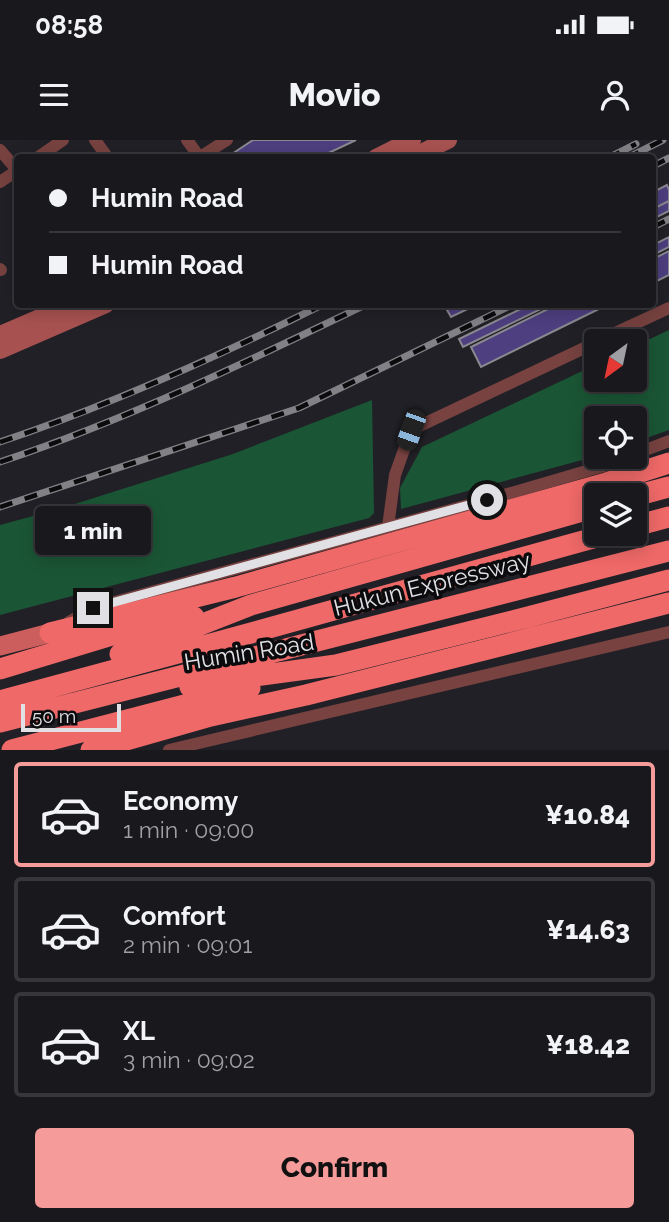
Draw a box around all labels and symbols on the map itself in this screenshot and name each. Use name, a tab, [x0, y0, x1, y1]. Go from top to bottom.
north arrow	[584, 329, 648, 392]
car	[394, 407, 429, 453]
route start	[471, 484, 503, 516]
callout: 1 min	[35, 506, 151, 556]
street label: Hukun Expressway	[331, 546, 533, 621]
route end	[77, 592, 109, 624]
street label: Humin Road	[182, 628, 316, 675]
scale bar	[21, 701, 121, 732]

